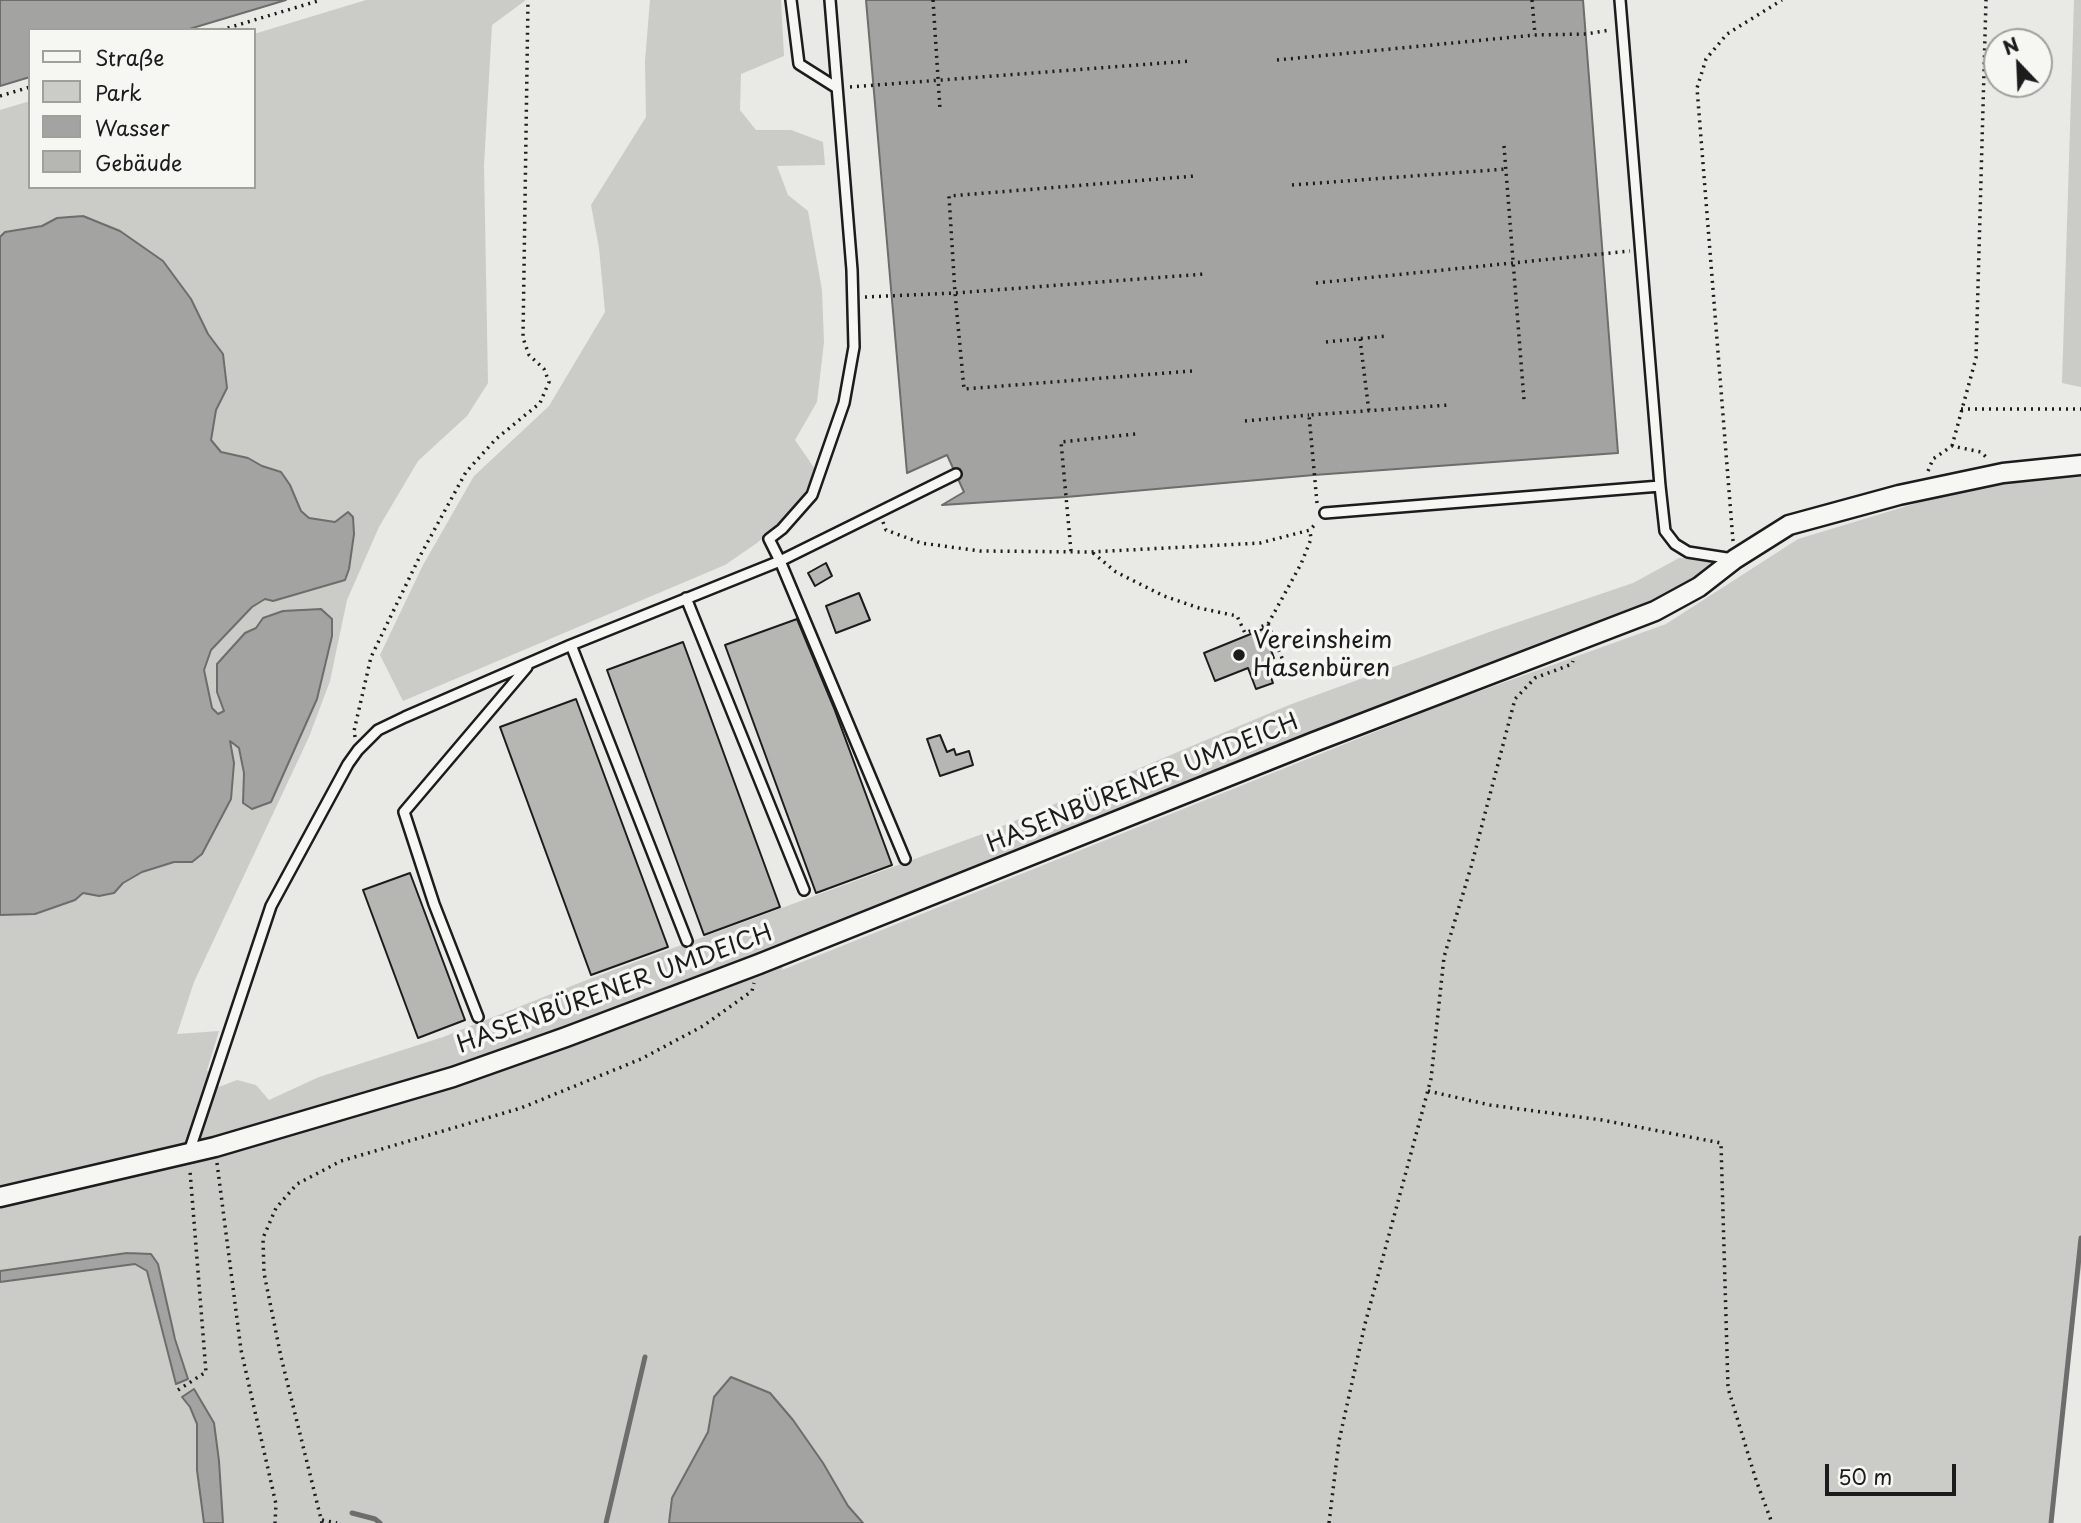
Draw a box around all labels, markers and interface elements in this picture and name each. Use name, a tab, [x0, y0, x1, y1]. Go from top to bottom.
legend	[28, 28, 256, 189]
north arrow	[1983, 28, 2053, 98]
text: N	[1998, 30, 2023, 61]
text: Straße	[95, 41, 164, 73]
text: Park	[95, 76, 142, 108]
text: Wasser	[95, 111, 170, 143]
text: Gebäude	[95, 146, 182, 178]
place label: Vereinsheim Hasenbüren	[1253, 627, 1392, 683]
marker: Vereinsheim Hasenbüren	[1231, 647, 1247, 663]
street label: HASENBÜRENER UMDEICH	[983, 708, 1303, 860]
street label: HASENBÜRENER UMDEICH	[453, 919, 777, 1061]
scale bar	[1829, 1450, 1960, 1494]
text: 50 m	[1838, 1460, 1892, 1492]

